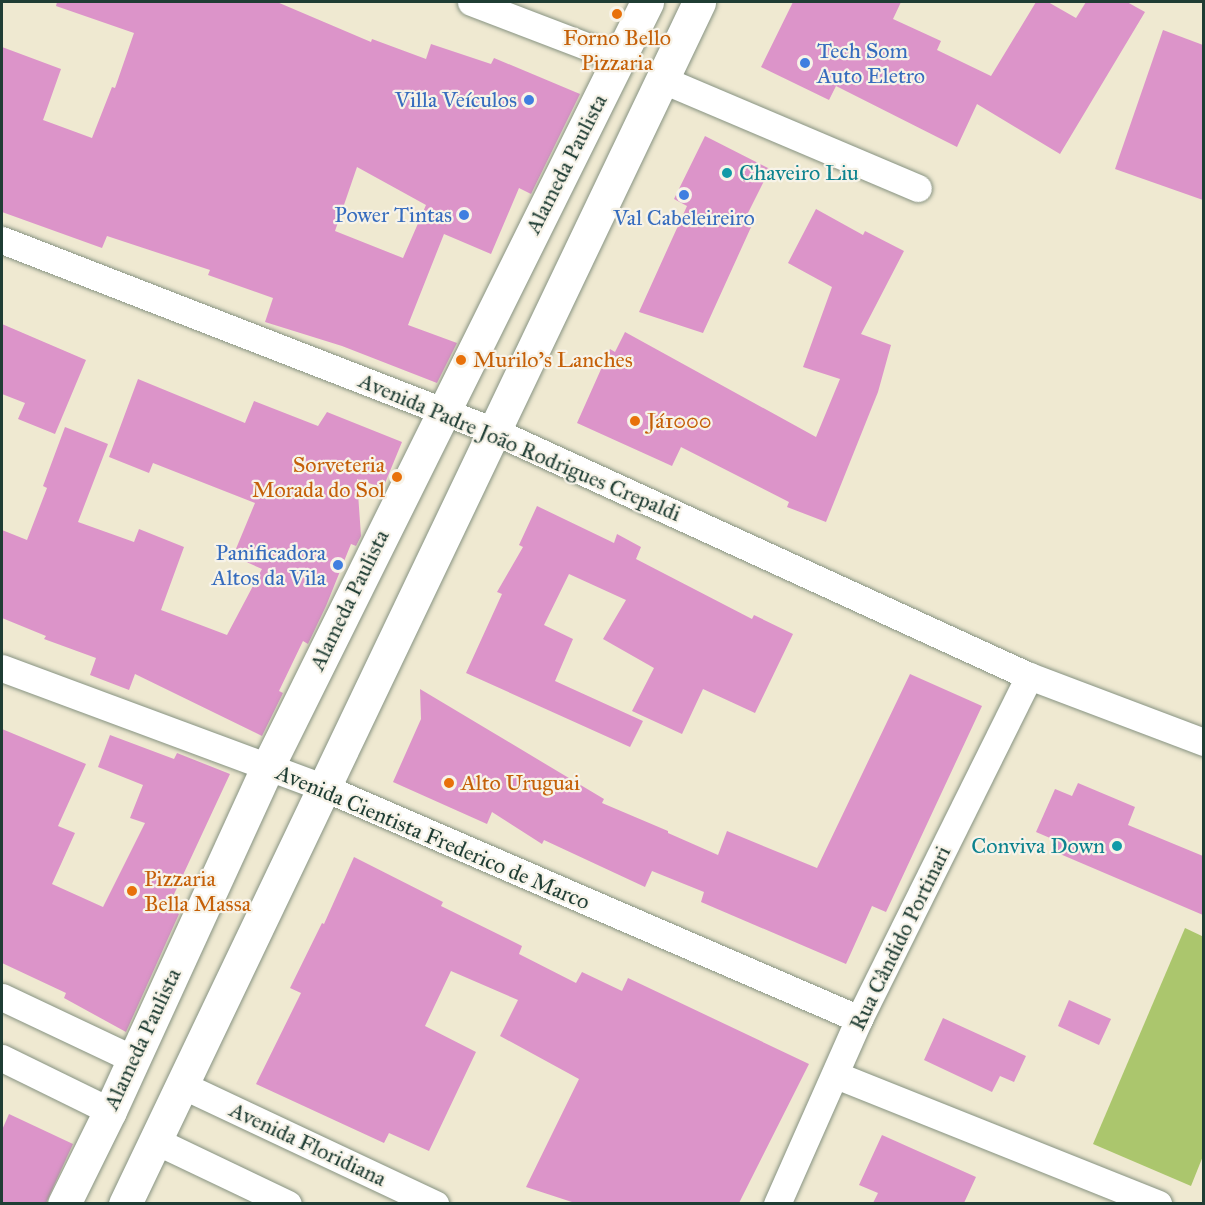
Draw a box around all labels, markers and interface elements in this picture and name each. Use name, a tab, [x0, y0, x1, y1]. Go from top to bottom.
marker: Forno Bello Pizzaria	[610, 7, 624, 21]
place label: Forno Bello Pizzaria	[563, 24, 671, 76]
place label: Tech Som Auto Eletro	[817, 37, 925, 88]
marker: Tech Som Auto Eletro	[798, 56, 812, 70]
place label: Villa Veículos	[395, 87, 517, 113]
street label: Alameda Paulista	[520, 90, 612, 238]
marker: Villa Veículos	[522, 93, 536, 107]
place label: Chaveiro Liu	[739, 160, 859, 186]
marker: Chaveiro Liu	[720, 166, 734, 180]
marker: Val Cabeleireiro	[677, 188, 691, 202]
place label: Power Tintas	[334, 202, 452, 228]
place label: Val Cabeleireiro	[613, 205, 755, 231]
marker: Power Tintas	[457, 208, 471, 222]
place label: Murilo's Lanches	[473, 347, 633, 373]
marker: Murilo's Lanches	[454, 353, 468, 367]
street label: Avenida Padre João Rodrigues Crepaldi	[355, 367, 685, 527]
place label: Já1000	[647, 408, 712, 434]
marker: Já1000	[628, 414, 642, 428]
place label: Sorveteria Morada do Sol	[252, 451, 385, 502]
marker: Sorveteria Morada do Sol	[390, 470, 404, 484]
street label: Alameda Paulista	[304, 525, 394, 675]
place label: Panificadora Altos da Vila	[212, 539, 326, 590]
marker: Panificadora Altos da Vila	[331, 558, 345, 572]
street label: Avenida Cientista Frederico de Marco	[272, 759, 594, 915]
place label: Alto Uruguai	[461, 770, 580, 796]
marker: Alto Uruguai	[442, 776, 456, 790]
place label: Conviva Down	[971, 833, 1105, 859]
marker: Conviva Down	[1110, 839, 1124, 853]
street label: Rua Cândido Portinari	[844, 841, 956, 1035]
place label: Pizzaria Bella Massa	[144, 865, 251, 916]
marker: Pizzaria Bella Massa	[125, 884, 139, 898]
street label: Alameda Paulista	[98, 964, 186, 1114]
street label: Avenida Floridiana	[226, 1096, 390, 1192]

